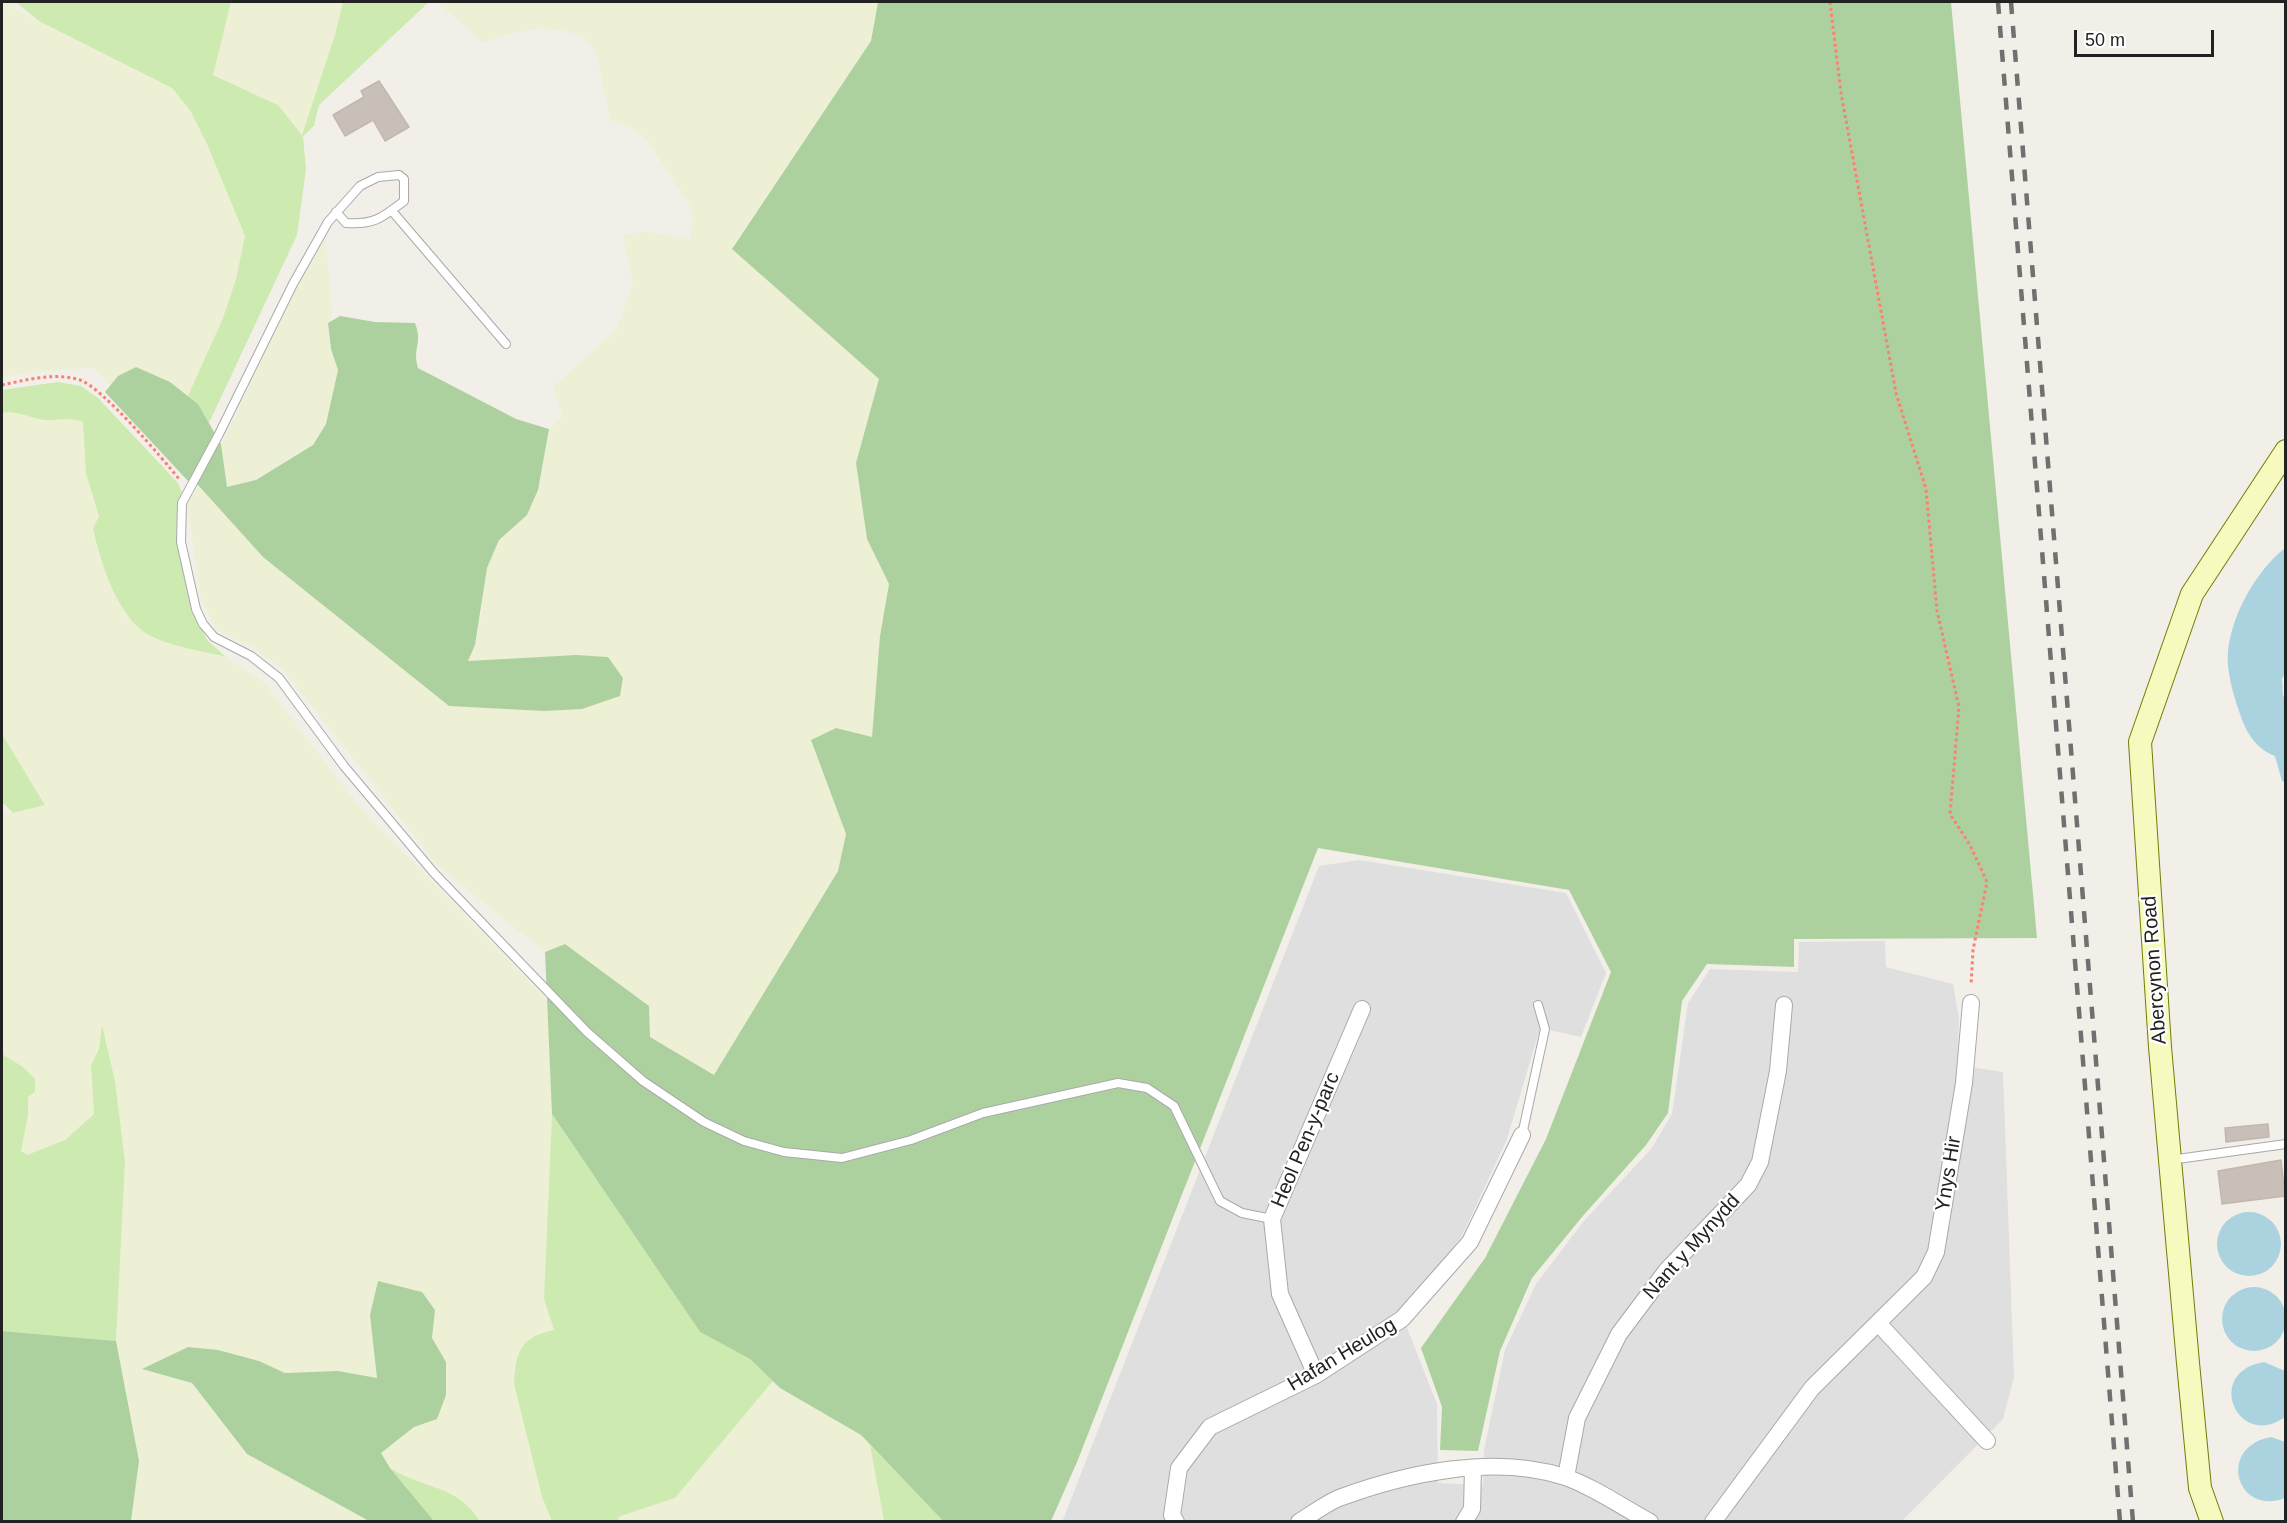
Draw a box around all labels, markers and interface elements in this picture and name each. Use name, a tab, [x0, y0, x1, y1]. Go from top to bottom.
scale bar	[2077, 18, 2216, 56]
text: 50 m	[2085, 30, 2125, 50]
street label: Abercynon Road	[2138, 895, 2172, 1045]
street label: Heol Pen-y-parc	[1267, 1069, 1345, 1211]
street label: Ynys Hir	[1931, 1135, 1967, 1213]
street label: Nant y Mynydd	[1638, 1189, 1746, 1305]
street label: Hafan Heulog	[1283, 1313, 1401, 1397]

